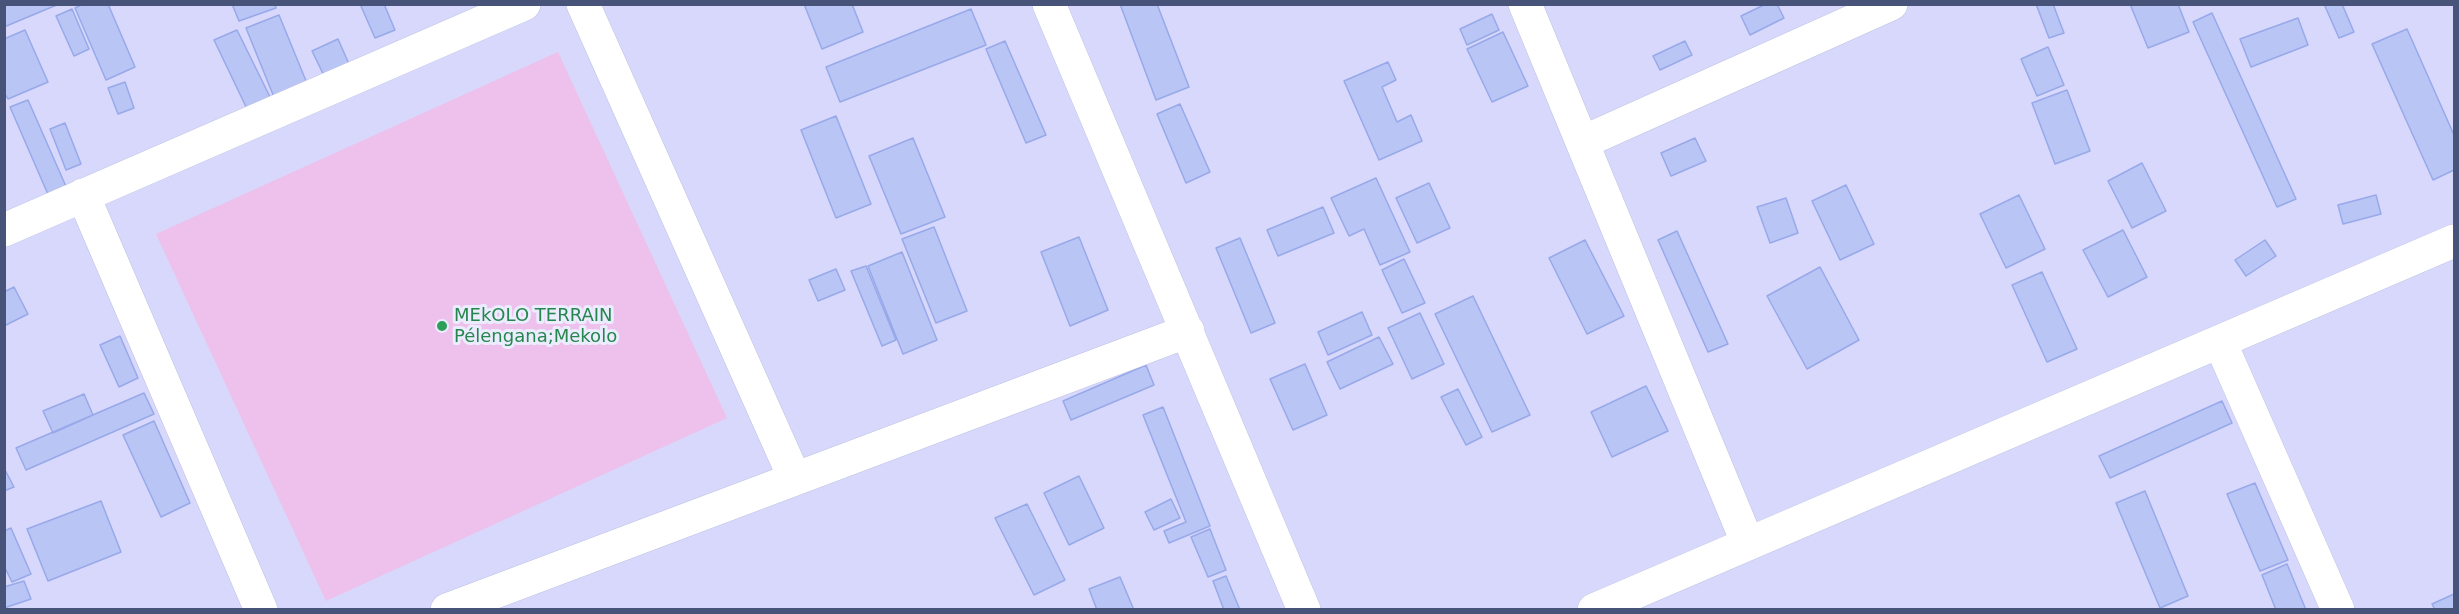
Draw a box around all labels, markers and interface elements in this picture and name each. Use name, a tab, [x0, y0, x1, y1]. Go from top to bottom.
place label: MEkOLO TERRAIN Pélengana;Mekolo	[454, 305, 617, 348]
marker: MEkOLO TERRAIN Pélengana;Mekolo	[435, 319, 449, 333]

